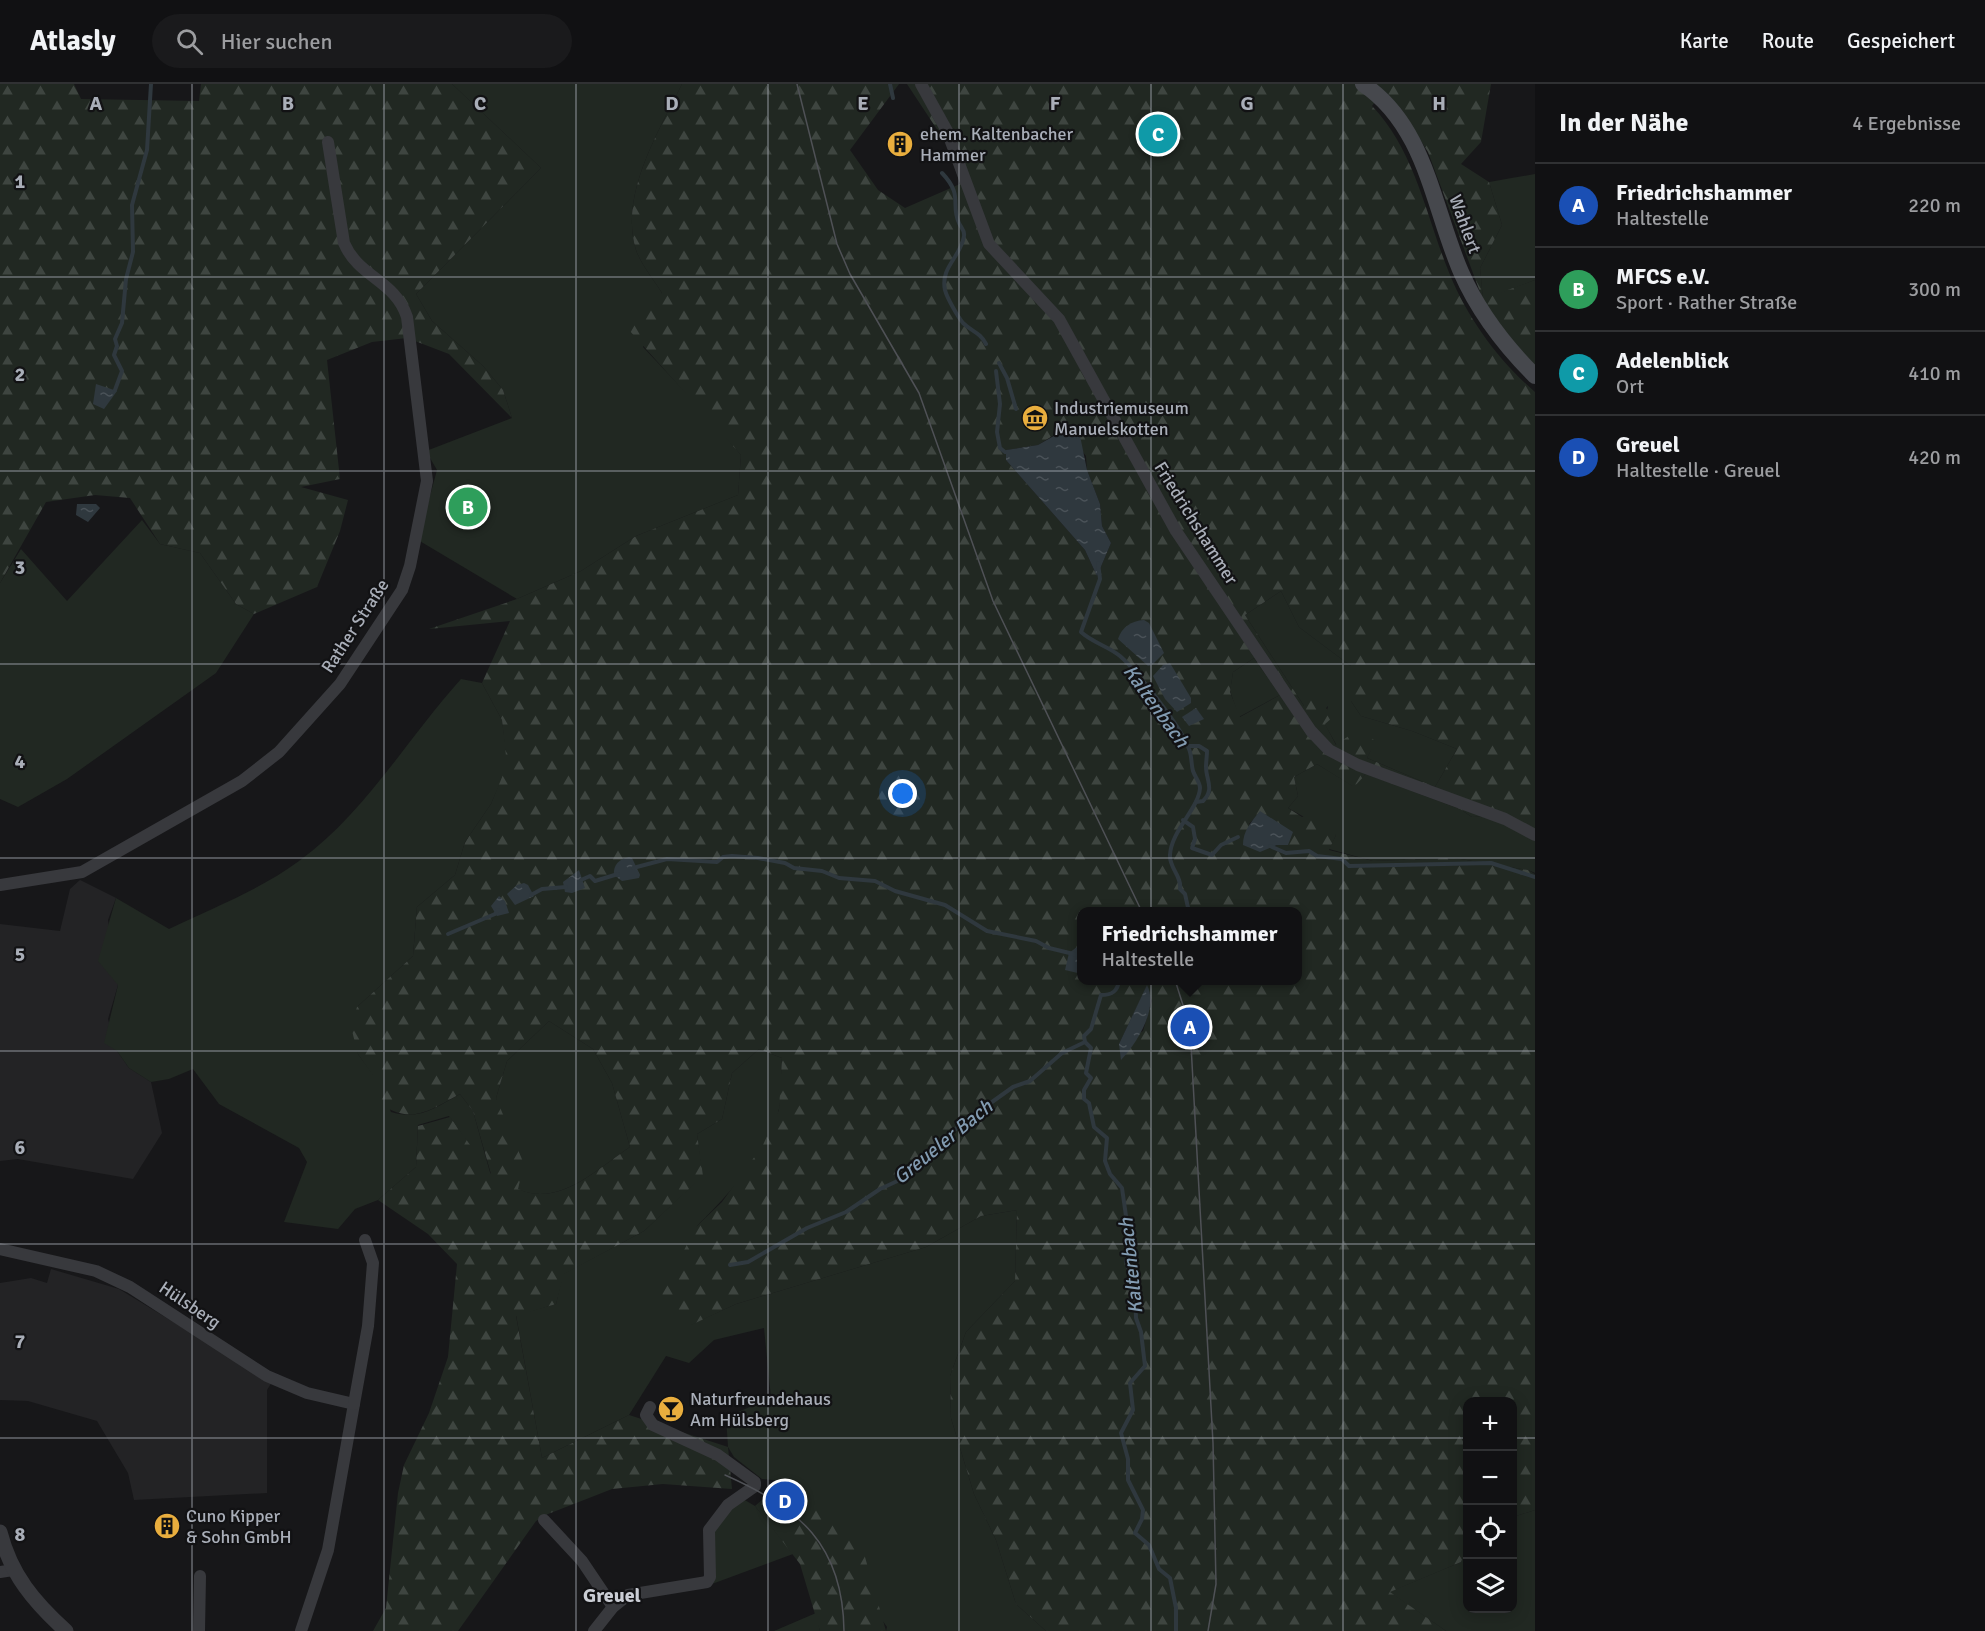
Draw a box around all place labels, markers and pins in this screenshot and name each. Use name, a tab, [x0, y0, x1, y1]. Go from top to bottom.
pin: C	[1138, 112, 1178, 156]
place label: ehem. Kaltenbacher Hammer	[920, 123, 1074, 166]
building icon: ehem. Kaltenbacher Hammer	[885, 129, 915, 159]
place label: Industriemuseum Manuelskotten	[1054, 397, 1189, 440]
museum icon: Industriemuseum Manuelskotten	[1020, 403, 1050, 433]
pin: B	[448, 484, 488, 530]
pin: A	[1170, 1004, 1210, 1050]
place label: Naturfreundehaus Am Hülsberg	[690, 1388, 831, 1431]
bar icon: Naturfreundehaus Am Hülsberg	[656, 1394, 686, 1424]
pin: D	[766, 1478, 804, 1524]
place label: Cuno Kipper & Sohn GmbH	[186, 1505, 292, 1548]
building icon: Cuno Kipper & Sohn GmbH	[152, 1511, 182, 1541]

